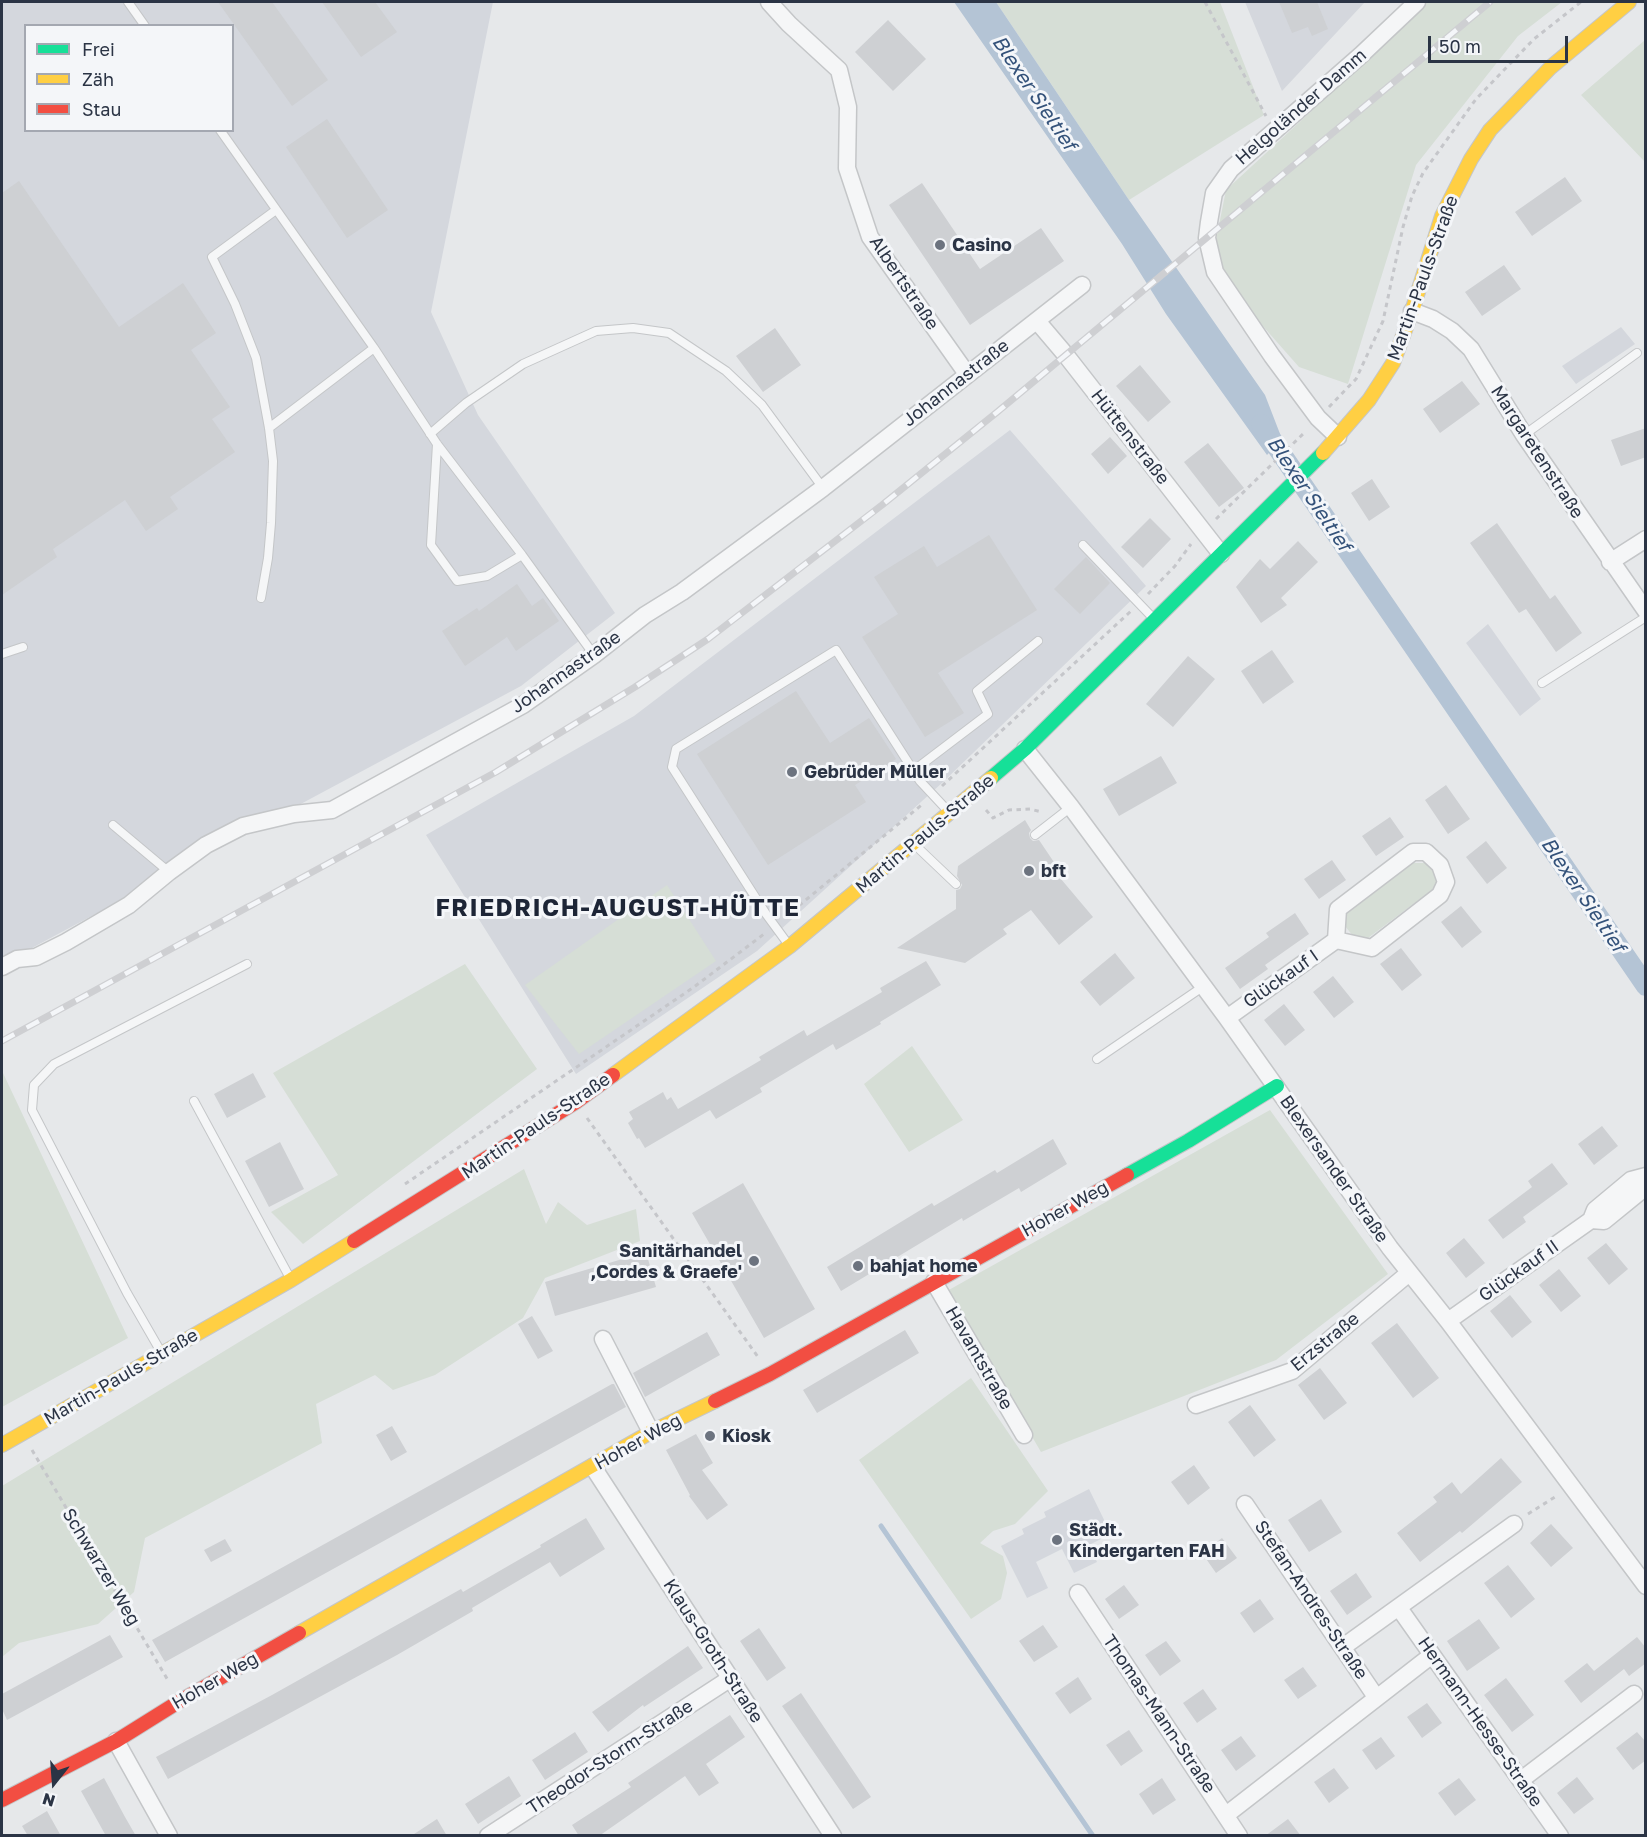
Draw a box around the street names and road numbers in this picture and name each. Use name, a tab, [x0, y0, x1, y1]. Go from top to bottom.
street label: Helgoländer Damm	[1231, 44, 1371, 170]
street label: Martin-Pauls-Straße	[1383, 193, 1463, 363]
street label: Albertstraße	[865, 232, 943, 334]
street label: Johannastraße	[899, 335, 1013, 431]
street label: Margaretenstraße	[1486, 381, 1588, 523]
street label: Hüttenstraße	[1086, 385, 1174, 489]
street label: Johannastraße	[507, 626, 625, 718]
street label: Martin-Pauls-Straße	[851, 770, 999, 898]
street label: Glückauf I	[1239, 945, 1323, 1013]
street label: Martin-Pauls-Straße	[458, 1068, 614, 1184]
street label: Blexersander Straße	[1275, 1091, 1393, 1247]
street label: Hoher Weg	[1018, 1176, 1112, 1242]
street label: Glückauf II	[1475, 1236, 1563, 1306]
street label: Havantstraße	[941, 1302, 1017, 1414]
street label: Erzstraße	[1286, 1308, 1364, 1376]
street label: Martin-Pauls-Straße	[40, 1324, 202, 1430]
street label: Hoher Weg	[591, 1409, 685, 1475]
street label: Schwarzer Weg	[57, 1504, 145, 1630]
street label: Stefan-Andres-Straße	[1250, 1516, 1372, 1684]
street label: Klaus-Groth-Straße	[658, 1575, 768, 1727]
street label: Thomas-Mann-Straße	[1098, 1631, 1220, 1797]
street label: Hermann-Hesse-Straße	[1413, 1633, 1547, 1811]
street label: Hoher Weg	[168, 1648, 262, 1714]
street label: Theodor-Storm-Straße	[523, 1695, 697, 1819]

